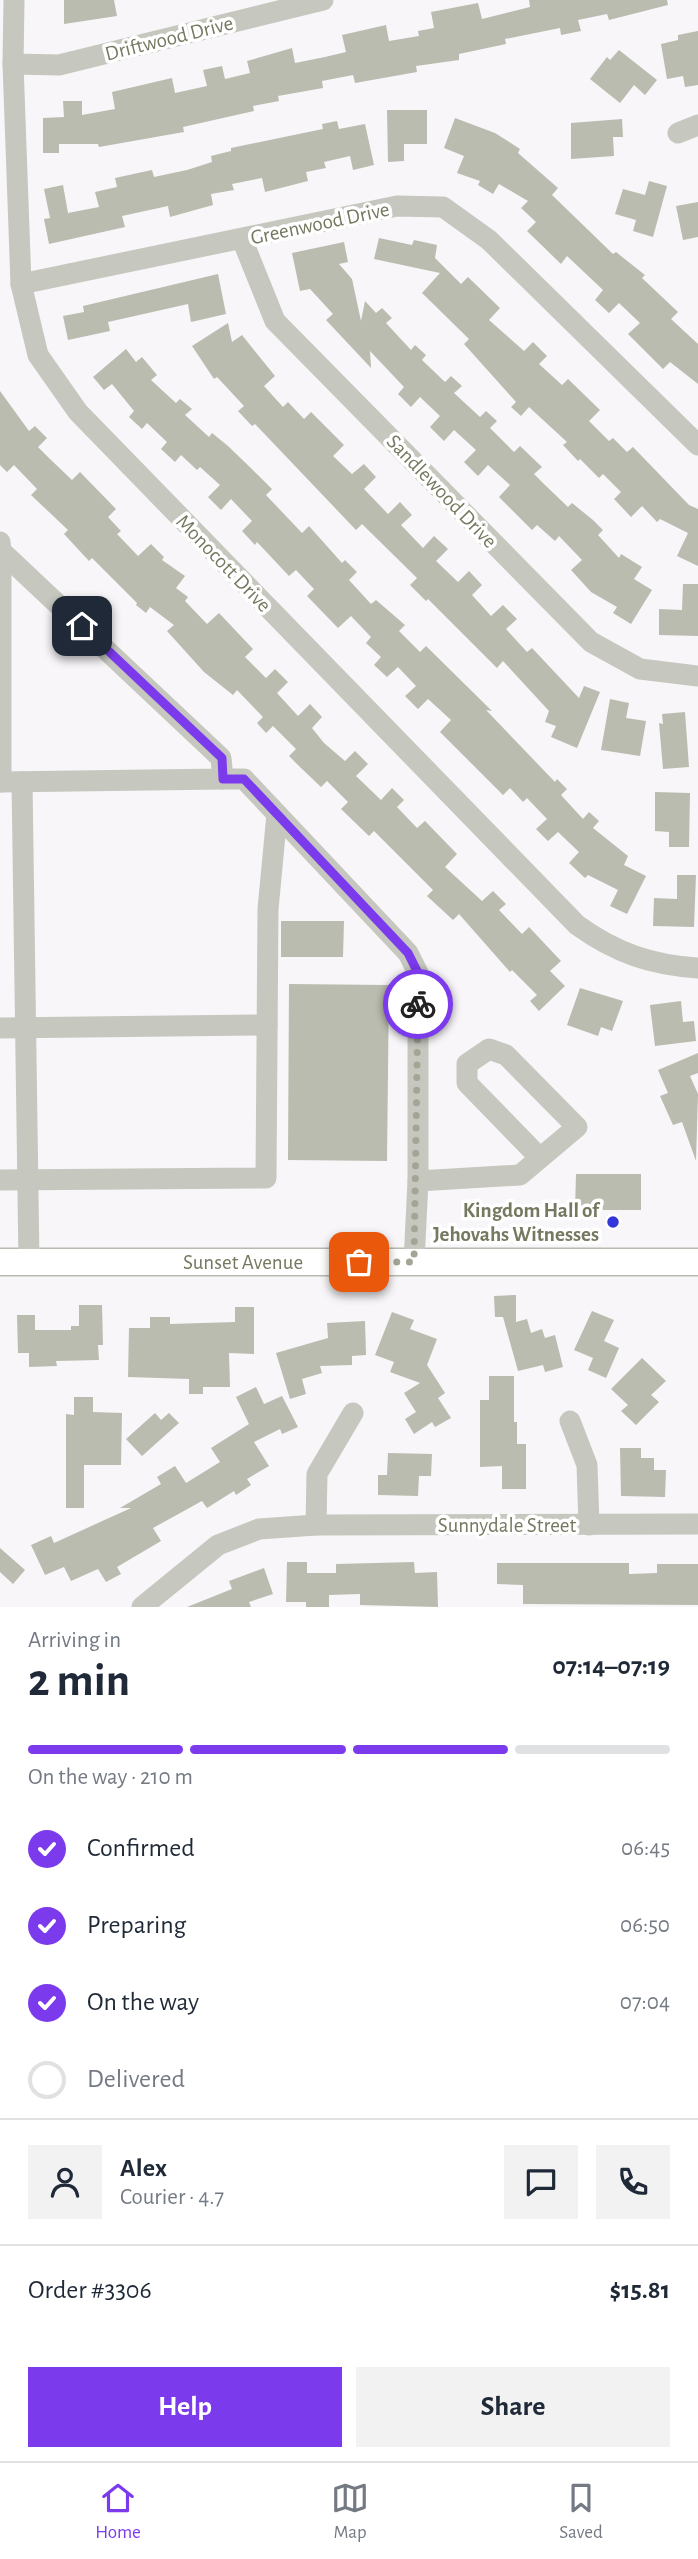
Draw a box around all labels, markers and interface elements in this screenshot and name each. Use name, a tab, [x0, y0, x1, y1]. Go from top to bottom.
street label: Driftwood Drive	[103, 12, 235, 65]
street label: Greenwood Drive	[249, 199, 391, 248]
street label: Sandlewood Drive	[383, 431, 501, 552]
street label: Monocott Drive	[172, 511, 275, 616]
pin	[52, 596, 112, 656]
icon: home	[63, 607, 101, 645]
courier	[383, 969, 453, 1039]
icon: bike	[399, 985, 437, 1023]
place label: Kingdom Hall of Jehovahs Witnesses	[433, 1200, 601, 1245]
marker: Kingdom Hall of Jehovahs Witnesses	[605, 1214, 621, 1230]
pin	[329, 1232, 389, 1292]
icon: bag	[340, 1243, 378, 1281]
street label: Sunset Avenue	[183, 1252, 303, 1273]
street label: Sunnydale Street	[438, 1515, 577, 1536]
text: Arriving in	[28, 1629, 121, 1652]
text: 07:14–07:19	[552, 1653, 670, 1679]
text: 2 min	[28, 1658, 130, 1704]
text: On the way · 210 m	[28, 1766, 193, 1789]
icon: check	[28, 1830, 66, 1868]
text: Confirmed	[87, 1835, 195, 1861]
text: 06:45	[621, 1837, 670, 1860]
icon: check	[28, 1907, 66, 1945]
text: Preparing	[87, 1912, 186, 1938]
text: 06:50	[620, 1914, 670, 1937]
icon: check	[28, 1984, 66, 2022]
text: On the way	[87, 1989, 199, 2015]
text: 07:04	[620, 1991, 670, 2014]
text: Delivered	[87, 2066, 185, 2092]
button: person	[28, 2145, 102, 2219]
button: chat	[504, 2145, 578, 2219]
button: phone	[596, 2145, 670, 2219]
text: Alex	[120, 2155, 167, 2181]
text: Courier · 4.7	[120, 2186, 224, 2209]
text: Order #3306	[28, 2277, 152, 2303]
text: $15.81	[610, 2277, 670, 2303]
button: Help	[28, 2367, 342, 2447]
button: Share	[356, 2367, 670, 2447]
tab: Home	[95, 2479, 141, 2544]
tab: Map	[331, 2479, 369, 2544]
tab: Saved	[559, 2479, 603, 2544]

